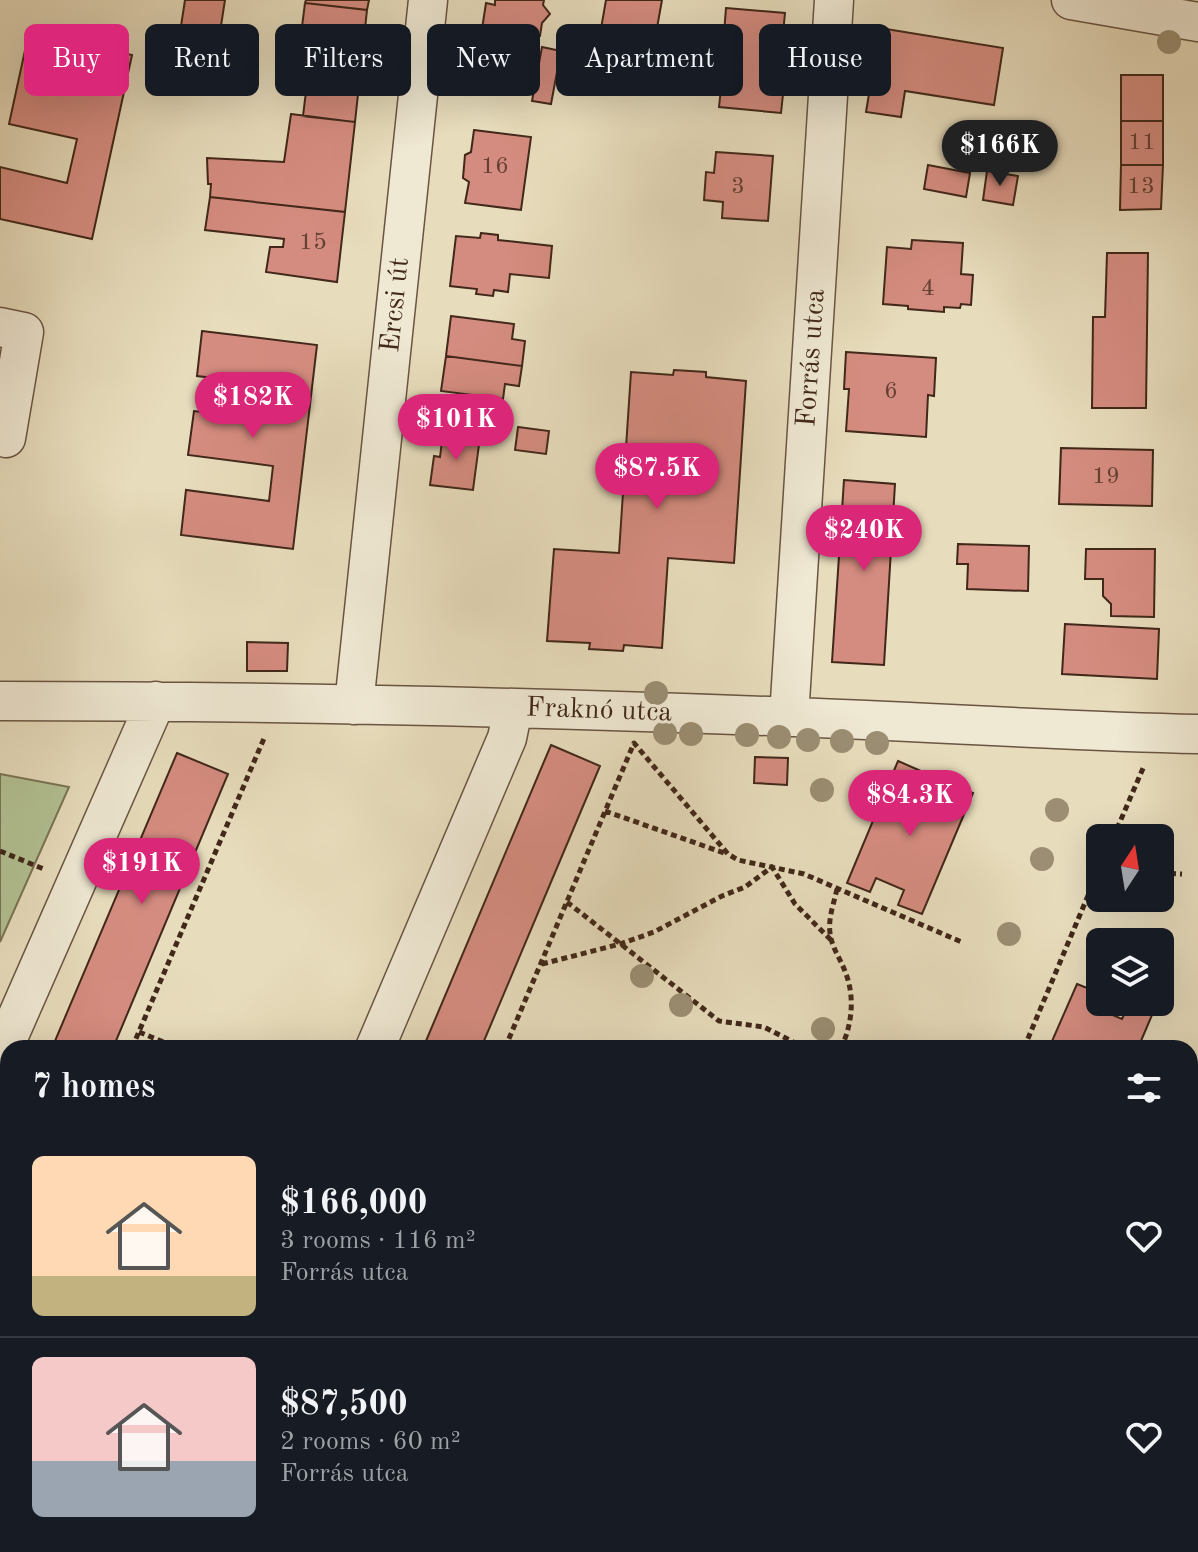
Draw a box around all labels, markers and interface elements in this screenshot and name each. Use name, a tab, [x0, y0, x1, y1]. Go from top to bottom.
chip: Buy	[24, 24, 129, 96]
chip: Rent	[145, 24, 259, 96]
chip: Filters	[275, 24, 411, 96]
chip: New	[427, 24, 540, 96]
chip: Apartment	[556, 24, 743, 96]
chip: House	[759, 24, 891, 96]
pin: $166K	[944, 120, 1056, 188]
house number: 11	[1128, 131, 1156, 155]
text: $166K	[960, 133, 1040, 159]
house number: 16	[481, 155, 509, 179]
house number: 3	[731, 175, 745, 199]
house number: 13	[1127, 175, 1155, 199]
house number: 15	[299, 231, 327, 255]
street label: Ercsi út	[377, 256, 415, 354]
house number: 4	[921, 277, 935, 301]
street label: Forrás utca	[793, 288, 831, 428]
pin: $182K	[197, 372, 309, 440]
house number: 6	[884, 380, 898, 404]
text: $182K	[213, 385, 293, 411]
pin: $101K	[400, 394, 512, 462]
text: $101K	[416, 407, 496, 433]
pin: $87.5K	[592, 443, 722, 511]
text: $87.5K	[613, 456, 701, 482]
house number: 19	[1092, 465, 1120, 489]
pin: $240K	[808, 505, 920, 573]
text: $240K	[824, 518, 904, 544]
street label: Fraknó utca	[525, 694, 673, 728]
pin: $84.3K	[845, 770, 975, 838]
text: $84.3K	[866, 783, 954, 809]
north arrow	[1086, 824, 1174, 912]
map controls	[1086, 824, 1174, 1016]
pin: $191K	[86, 838, 198, 906]
text: $191K	[102, 851, 182, 877]
button: layers	[1086, 928, 1174, 1016]
icon: filters	[1122, 1066, 1166, 1110]
text: 7 homes	[32, 1071, 155, 1105]
text: $166,000	[280, 1187, 428, 1221]
icon: home	[96, 1188, 192, 1284]
icon: heart	[1122, 1214, 1166, 1258]
text: 3 rooms · 116 m²	[280, 1228, 476, 1254]
text: Forrás utca	[280, 1260, 409, 1286]
text: $87,500	[280, 1388, 408, 1422]
icon: home	[96, 1389, 192, 1485]
icon: heart	[1122, 1415, 1166, 1459]
text: 2 rooms · 60 m²	[280, 1429, 461, 1455]
text: Forrás utca	[280, 1461, 409, 1487]

